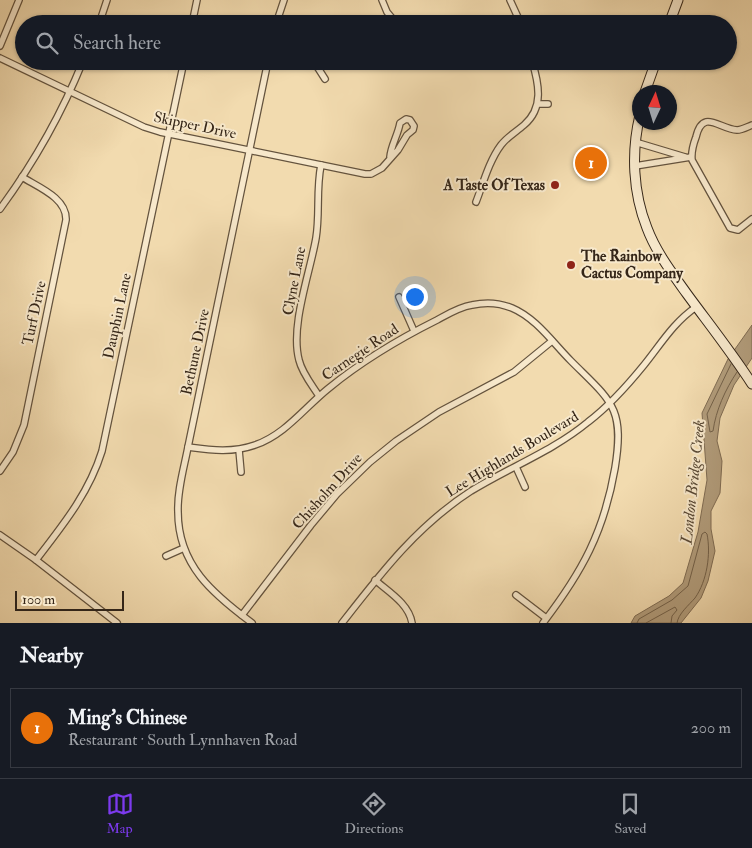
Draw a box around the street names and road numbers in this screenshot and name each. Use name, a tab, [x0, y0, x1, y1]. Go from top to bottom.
street label: Skipper Drive	[152, 107, 238, 144]
street label: Clyne Lane	[279, 245, 310, 317]
street label: Dauphin Lane	[99, 271, 137, 361]
street label: Turf Drive	[18, 279, 51, 347]
street label: Bethune Drive	[177, 307, 214, 397]
street label: Carnegie Road	[318, 319, 403, 385]
street label: Lee Highlands Boulevard	[442, 407, 583, 502]
street label: Chisholm Drive	[288, 449, 367, 533]

